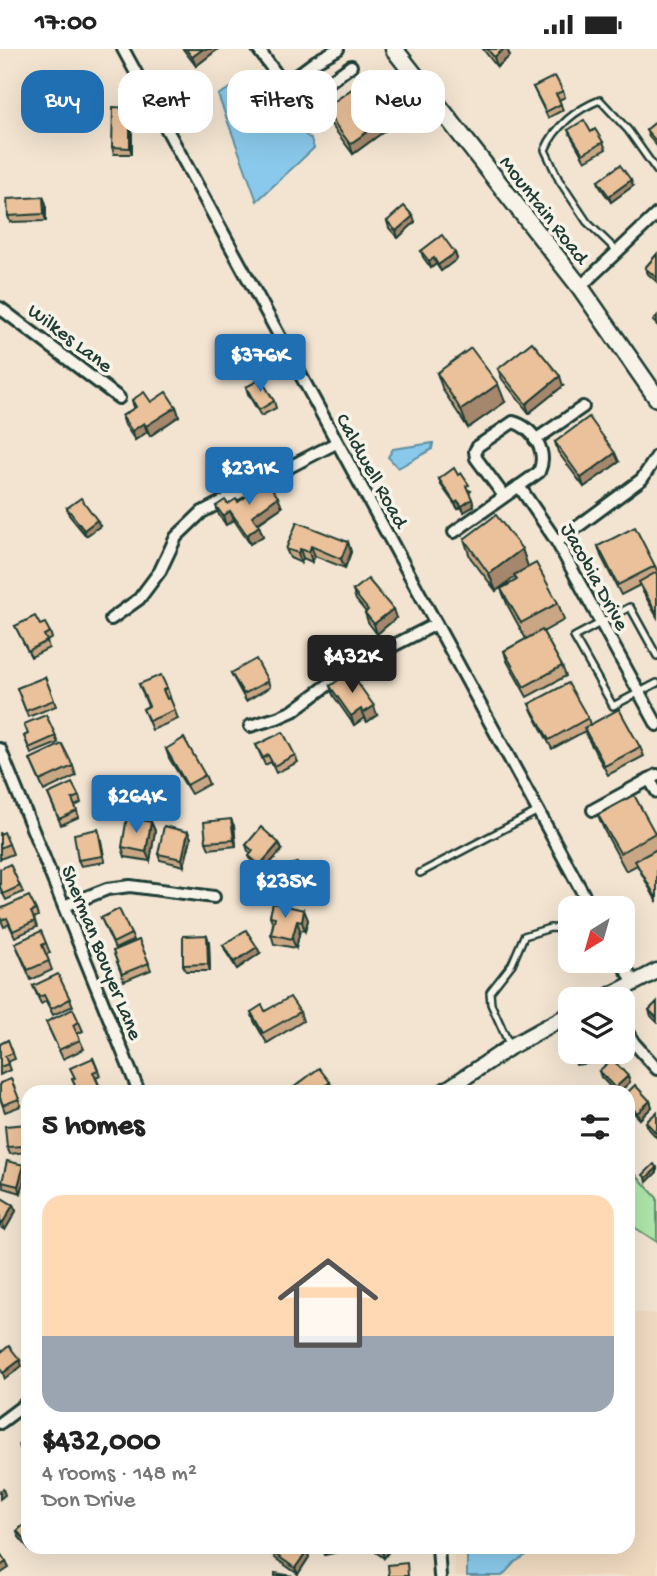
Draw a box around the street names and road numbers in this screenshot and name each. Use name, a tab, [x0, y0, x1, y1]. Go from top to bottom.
street label: Mountain Road	[492, 152, 593, 272]
street label: Wilkes Lane	[21, 300, 117, 381]
street label: Caldwell Road	[328, 410, 413, 535]
street label: Jacobia Drive	[553, 520, 633, 637]
street label: Sherman Bouyer Lane	[53, 862, 147, 1045]

